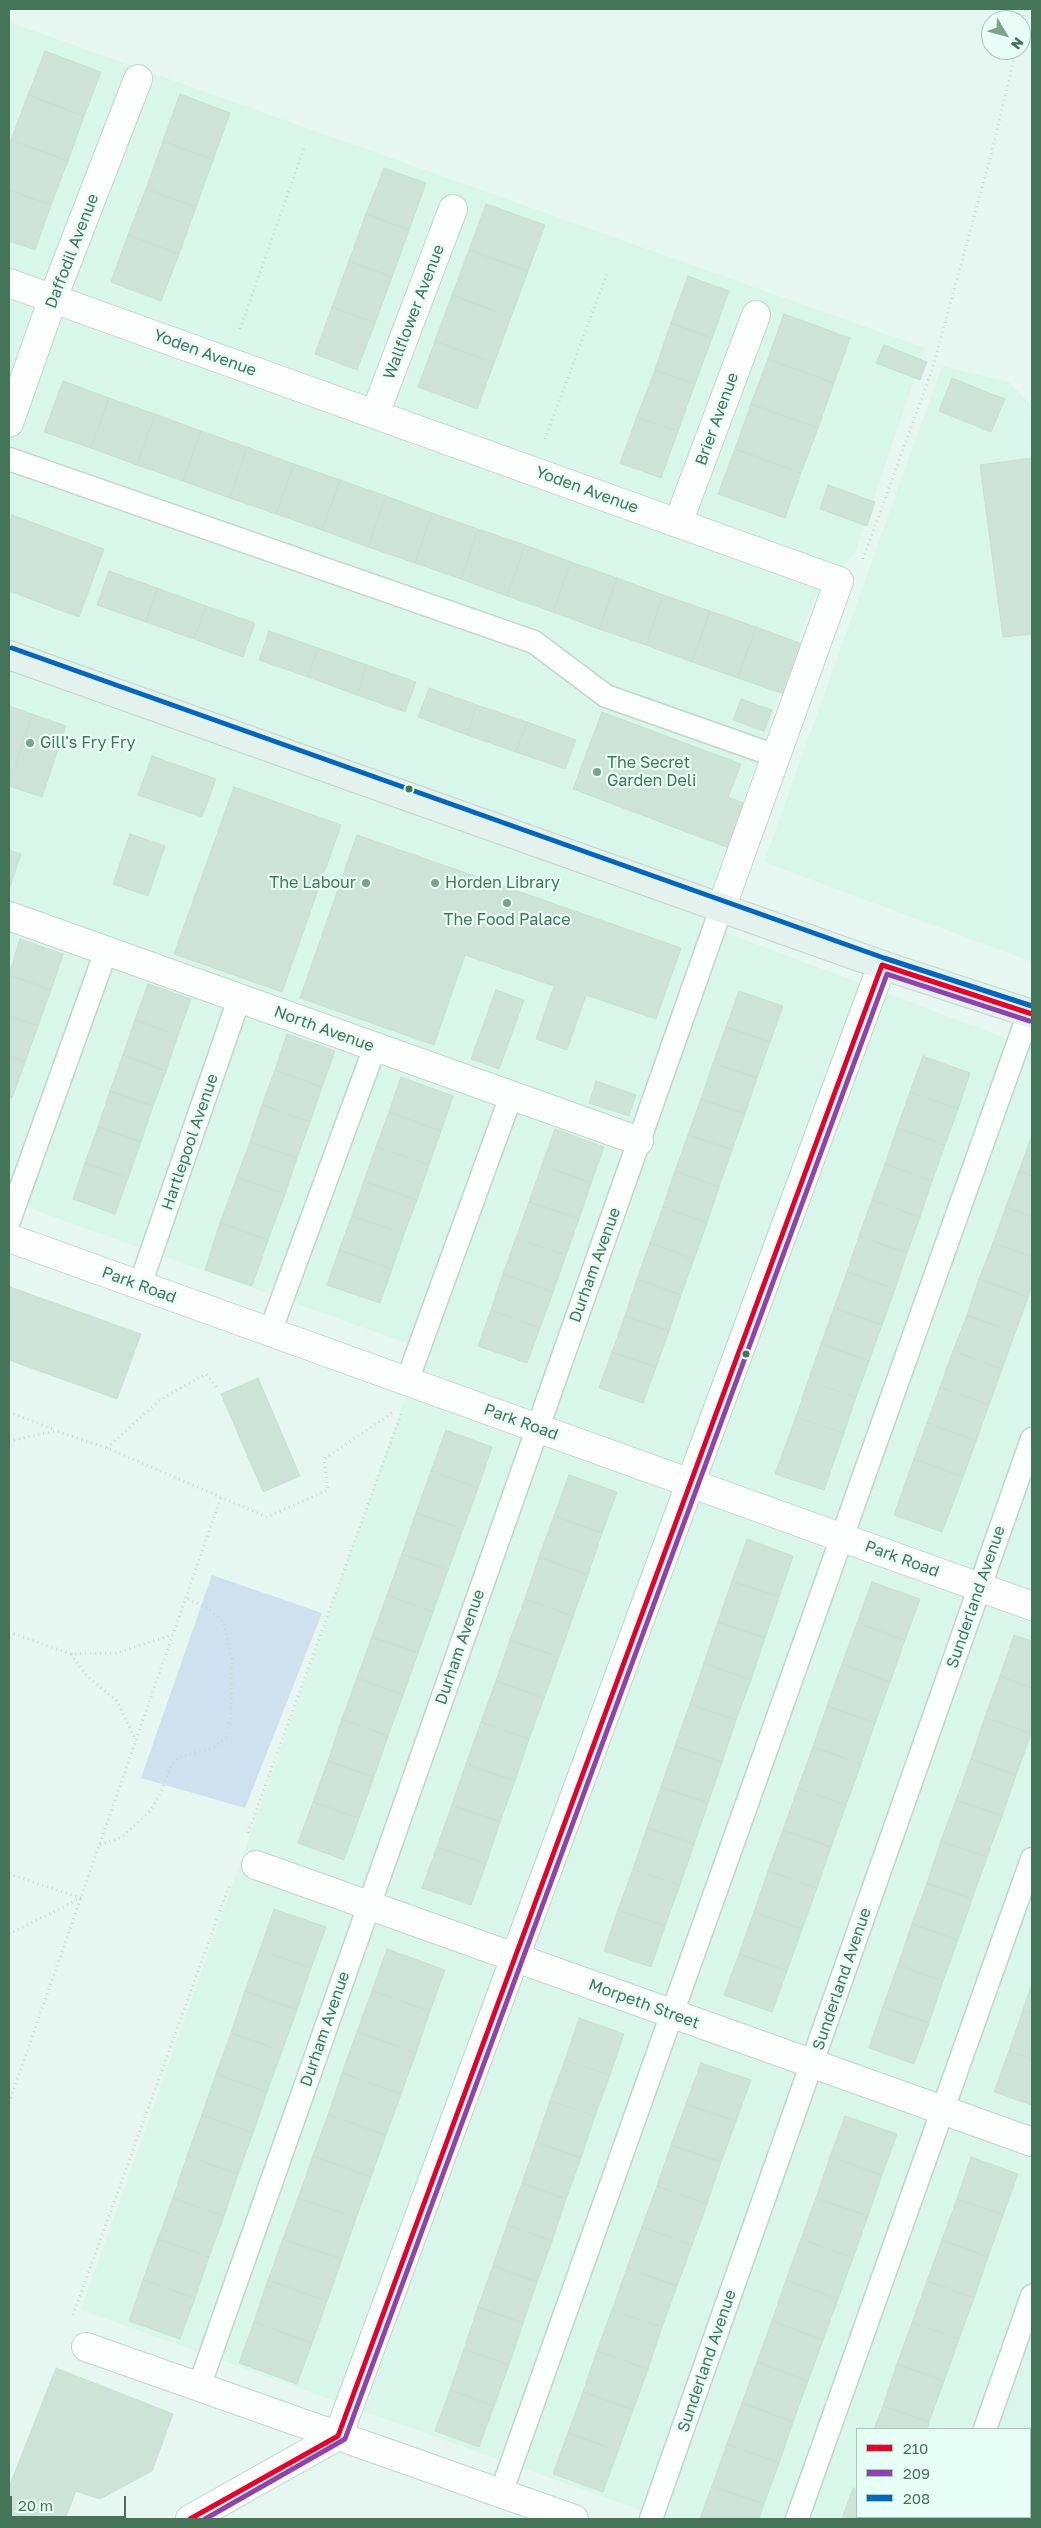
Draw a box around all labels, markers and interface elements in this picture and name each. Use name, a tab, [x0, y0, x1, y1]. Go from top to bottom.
north arrow	[981, 10, 1031, 60]
text: N	[1008, 34, 1028, 53]
street label: Daffodil Avenue	[41, 191, 103, 311]
street label: Wallflower Avenue	[379, 242, 449, 382]
street label: Yoden Avenue	[151, 326, 259, 380]
street label: Brier Avenue	[691, 370, 743, 468]
street label: Yoden Avenue	[533, 463, 641, 517]
place label: Gill's Fry Fry	[40, 733, 136, 753]
marker: Gill's Fry Fry	[24, 737, 36, 749]
place label: The Secret Garden Deli	[607, 753, 696, 791]
marker: The Secret Garden Deli	[591, 766, 603, 778]
unlabelled marker	[404, 784, 414, 794]
place label: The Labour	[269, 873, 356, 893]
place label: Horden Library	[445, 873, 560, 893]
marker: The Labour	[360, 877, 372, 889]
marker: Horden Library	[429, 877, 441, 889]
marker: The Food Palace	[501, 897, 513, 909]
place label: The Food Palace	[444, 910, 570, 930]
street label: North Avenue	[271, 1002, 377, 1056]
street label: Hartlepool Avenue	[158, 1071, 222, 1213]
street label: Durham Avenue	[565, 1205, 625, 1325]
street label: Park Road	[99, 1263, 179, 1307]
unlabelled marker	[741, 1349, 751, 1359]
street label: Park Road	[481, 1400, 561, 1444]
street label: Sunderland Avenue	[943, 1523, 1009, 1671]
street label: Park Road	[862, 1537, 942, 1581]
street label: Durham Avenue	[431, 1587, 489, 1707]
street label: Sunderland Avenue	[809, 1905, 875, 2053]
street label: Durham Avenue	[296, 1969, 354, 2089]
street label: Morpeth Street	[586, 1975, 702, 2033]
street label: Sunderland Avenue	[674, 2287, 740, 2435]
legend	[856, 2428, 1031, 2518]
text: 210	[903, 2439, 928, 2457]
text: 209	[903, 2464, 930, 2482]
scale bar	[12, 2486, 129, 2518]
text: 208	[903, 2489, 930, 2507]
text: 20 m	[18, 2496, 53, 2514]

